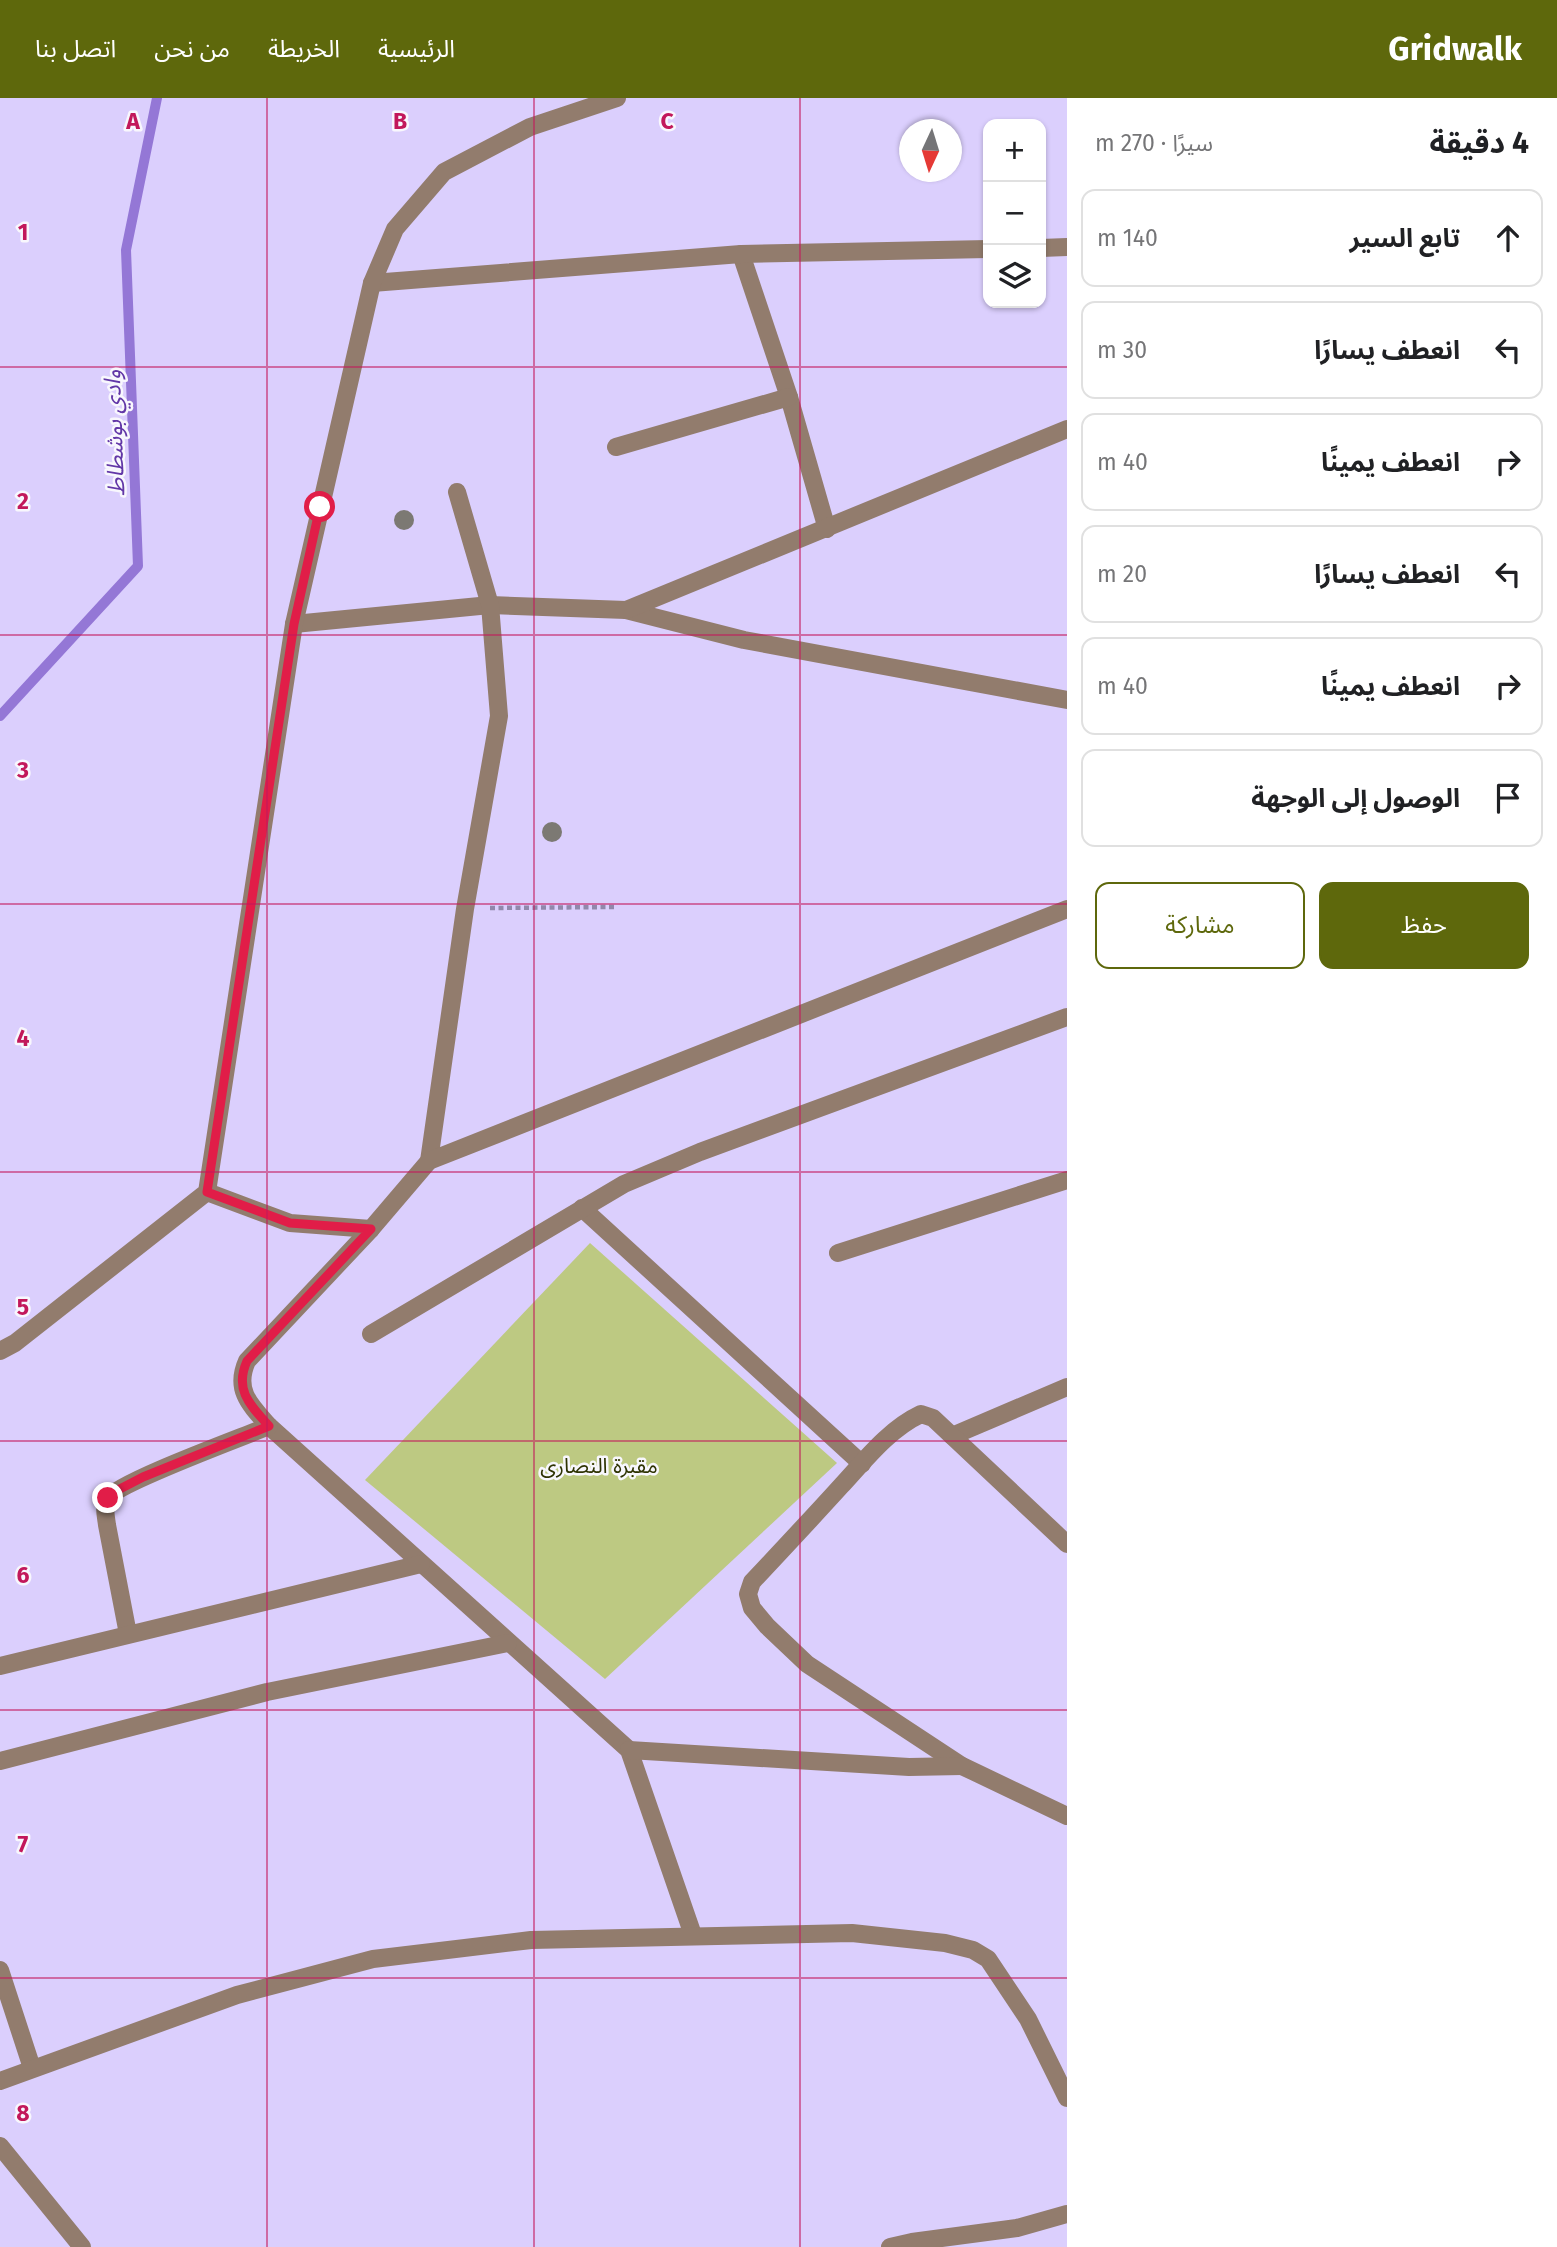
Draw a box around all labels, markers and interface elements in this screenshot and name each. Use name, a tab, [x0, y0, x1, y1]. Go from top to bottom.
text: Gridwalk	[1388, 29, 1522, 69]
text: اتصل بنا	[35, 35, 116, 63]
text: من نحن	[154, 35, 230, 63]
text: الخريطة	[268, 35, 340, 63]
text: الرئيسية	[378, 35, 455, 63]
text: A	[125, 107, 140, 135]
text: B	[393, 107, 407, 135]
text: C	[660, 107, 674, 135]
north arrow	[899, 119, 962, 182]
map controls	[983, 119, 1046, 308]
button: +	[983, 119, 1046, 182]
text: 4 دقيقة	[1429, 125, 1529, 161]
text: سيرًا · 270 m	[1095, 129, 1213, 157]
button: −	[983, 182, 1046, 245]
text: 1	[18, 218, 28, 246]
icon: ahead	[1489, 219, 1527, 257]
text: تابع السير	[1350, 223, 1460, 254]
text: 140 m	[1097, 224, 1158, 252]
button: layers	[983, 245, 1046, 308]
icon: left	[1489, 331, 1527, 369]
text: انعطف يسارًا	[1314, 335, 1460, 366]
text: 30 m	[1097, 336, 1147, 364]
water label: وادي بوشطاط	[98, 369, 135, 497]
icon: right	[1489, 443, 1527, 481]
text: انعطف يمينًا	[1321, 447, 1460, 478]
text: 40 m	[1097, 448, 1148, 476]
text: 2	[17, 487, 29, 515]
route start	[304, 491, 335, 522]
icon: left	[1489, 555, 1527, 593]
text: انعطف يسارًا	[1314, 559, 1460, 590]
text: 20 m	[1097, 560, 1147, 588]
icon: right	[1489, 667, 1527, 705]
text: انعطف يمينًا	[1321, 671, 1460, 702]
text: 40 m	[1097, 672, 1148, 700]
text: 3	[16, 756, 29, 784]
icon: arrive	[1489, 779, 1527, 817]
text: الوصول إلى الوجهة	[1251, 783, 1460, 814]
button: مشاركة	[1095, 882, 1305, 969]
button: حفظ	[1319, 882, 1529, 969]
text: 4	[17, 1024, 30, 1052]
text: 5	[17, 1293, 29, 1321]
park label: مقبرة النصارى	[540, 1453, 658, 1479]
route end	[92, 1482, 123, 1513]
text: 6	[17, 1561, 30, 1589]
text: 7	[18, 1830, 29, 1858]
text: 8	[16, 2099, 30, 2127]

